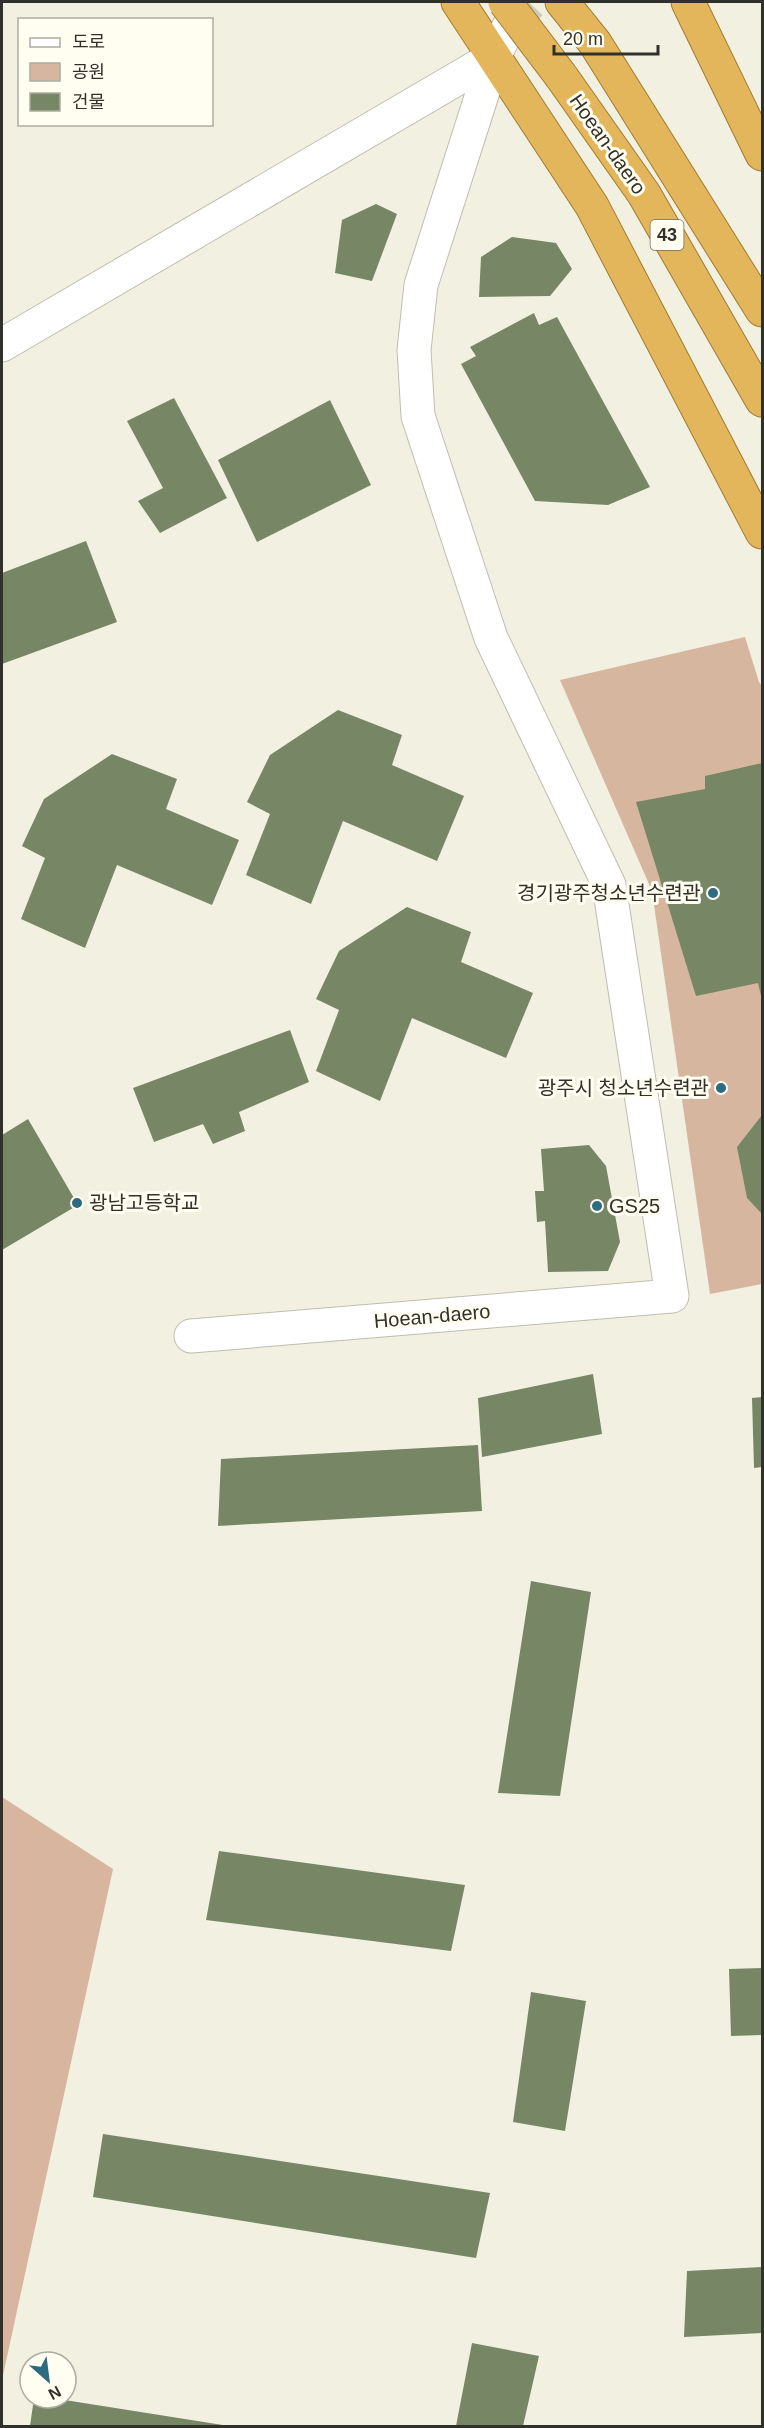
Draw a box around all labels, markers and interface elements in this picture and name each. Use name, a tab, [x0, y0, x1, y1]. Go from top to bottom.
legend	[18, 18, 213, 126]
scale bar	[554, 18, 658, 56]
text: 20 m	[563, 29, 603, 49]
text: 도로	[72, 32, 105, 52]
text: 공원	[72, 62, 105, 82]
street label: Hoean-daero	[566, 90, 650, 198]
text: 건물	[72, 92, 105, 112]
road number: 43	[650, 220, 684, 250]
place label: 경기광주청소년수련관	[517, 882, 701, 904]
marker: 경기광주청소년수련관	[706, 886, 720, 900]
place label: 광주시 청소년수련관	[538, 1077, 709, 1099]
marker: 광주시 청소년수련관	[714, 1081, 728, 1095]
place label: 광남고등학교	[89, 1192, 199, 1214]
place label: GS25	[609, 1195, 660, 1217]
marker: 광남고등학교	[70, 1196, 84, 1210]
marker: GS25	[590, 1199, 604, 1213]
street label: Hoean-daero	[373, 1300, 491, 1332]
north arrow	[18, 2350, 78, 2410]
text: N	[46, 2383, 64, 2403]

